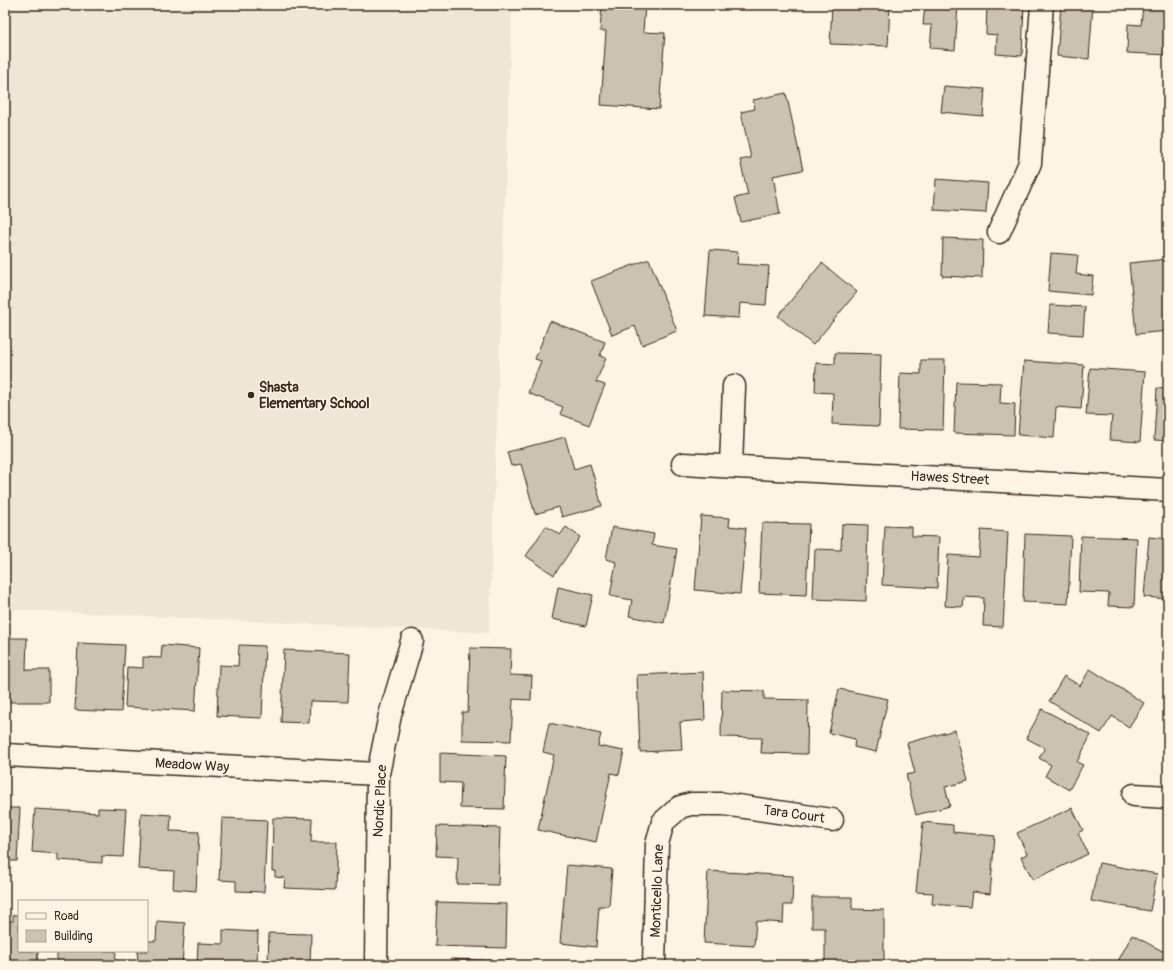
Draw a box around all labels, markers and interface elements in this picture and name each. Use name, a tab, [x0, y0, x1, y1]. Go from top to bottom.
place label: Shasta Elementary School	[259, 379, 370, 412]
marker: Shasta Elementary School	[246, 390, 256, 400]
street label: Hawes Street	[910, 467, 990, 489]
street label: Meadow Way	[154, 755, 230, 775]
street label: Nordic Place	[370, 764, 390, 838]
street label: Tara Court	[762, 801, 826, 827]
street label: Monticello Lane	[647, 844, 667, 938]
legend	[18, 900, 148, 952]
text: Road	[54, 909, 79, 924]
text: Building	[54, 929, 93, 944]

